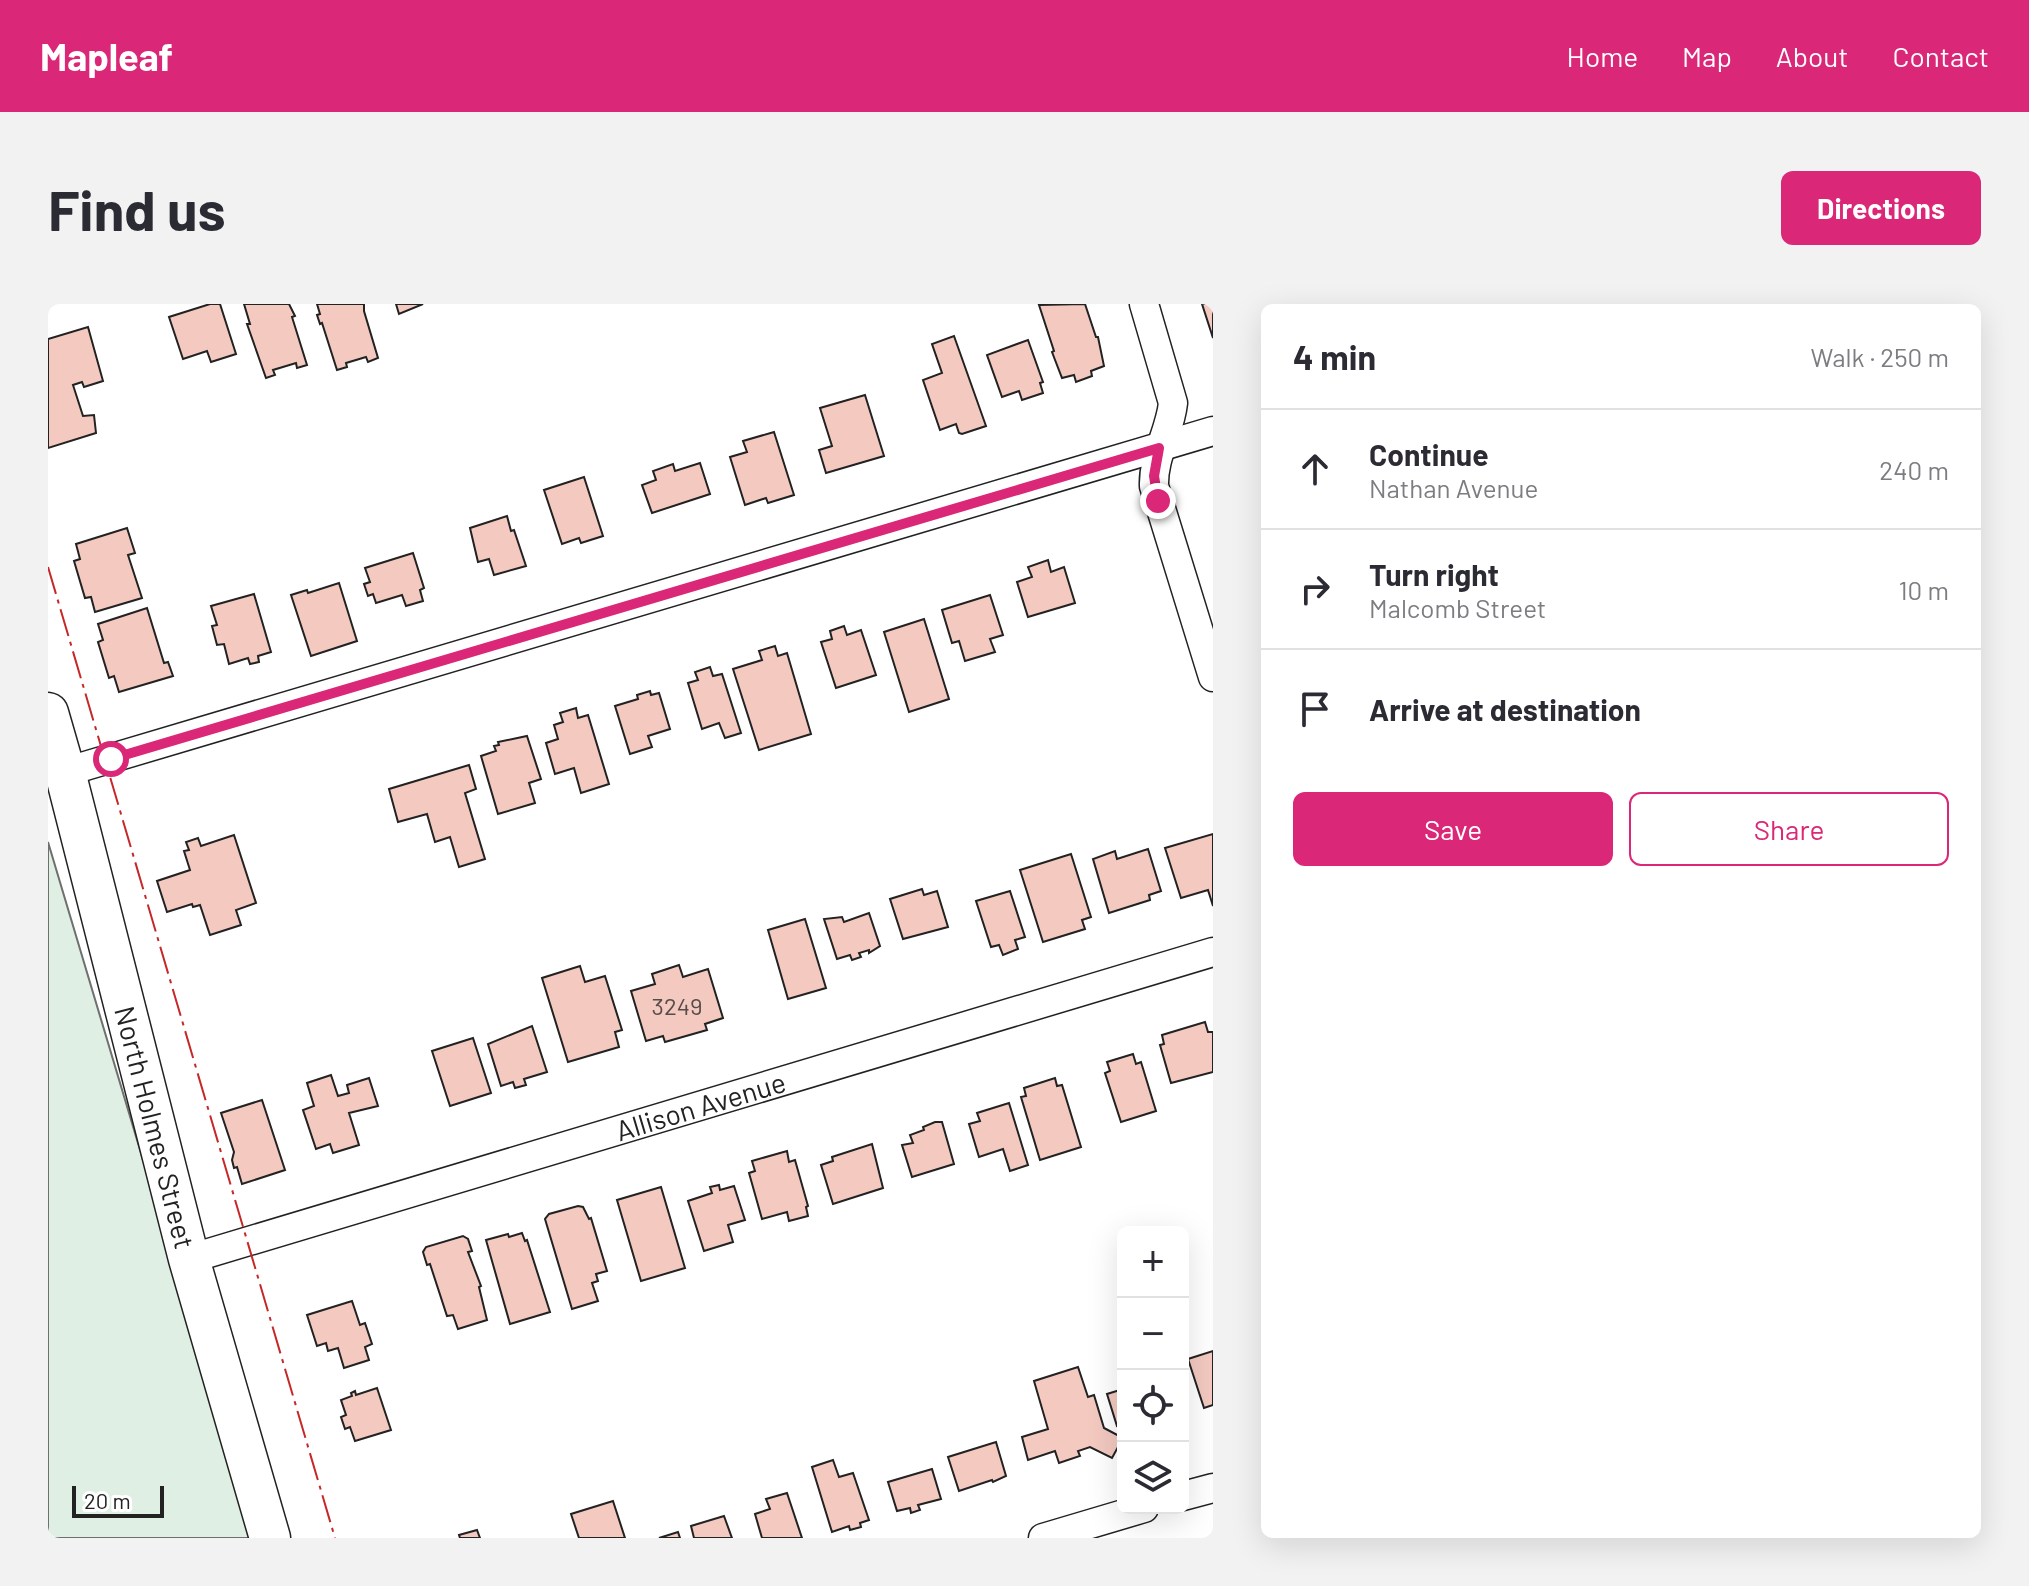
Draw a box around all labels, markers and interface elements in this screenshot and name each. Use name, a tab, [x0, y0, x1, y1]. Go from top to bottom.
text: Mapleaf	[40, 33, 173, 79]
text: Home	[1567, 39, 1638, 73]
text: Map	[1682, 39, 1732, 73]
text: About	[1776, 39, 1848, 73]
text: Contact	[1892, 39, 1989, 73]
button: Directions	[1781, 171, 1981, 245]
text: Find us	[48, 175, 226, 242]
text: 4 min	[1293, 336, 1376, 377]
text: Walk · 250 m	[1811, 341, 1949, 372]
text: Continue	[1369, 436, 1489, 472]
icon: ahead	[1293, 447, 1337, 491]
text: 240 m	[1879, 454, 1949, 485]
text: Nathan Avenue	[1369, 472, 1538, 503]
route end	[1140, 483, 1176, 519]
text: Turn right	[1369, 556, 1499, 592]
icon: right	[1293, 567, 1337, 611]
text: 10 m	[1899, 574, 1949, 605]
text: Malcomb Street	[1369, 592, 1546, 623]
icon: arrive	[1293, 687, 1337, 731]
text: Arrive at destination	[1369, 691, 1641, 727]
route start	[93, 741, 129, 777]
button: Save	[1293, 792, 1613, 866]
button: Share	[1629, 792, 1949, 866]
house number: 3249	[652, 991, 702, 1020]
street label: North Holmes Street	[108, 1002, 203, 1252]
street label: Allison Avenue	[612, 1064, 789, 1147]
map controls	[1117, 1226, 1189, 1514]
button: +	[1117, 1226, 1189, 1298]
button: −	[1117, 1298, 1189, 1370]
button: locate	[1117, 1370, 1189, 1442]
button: layers	[1117, 1442, 1189, 1514]
scale bar	[72, 1482, 164, 1518]
text: 20 m	[84, 1487, 131, 1513]

